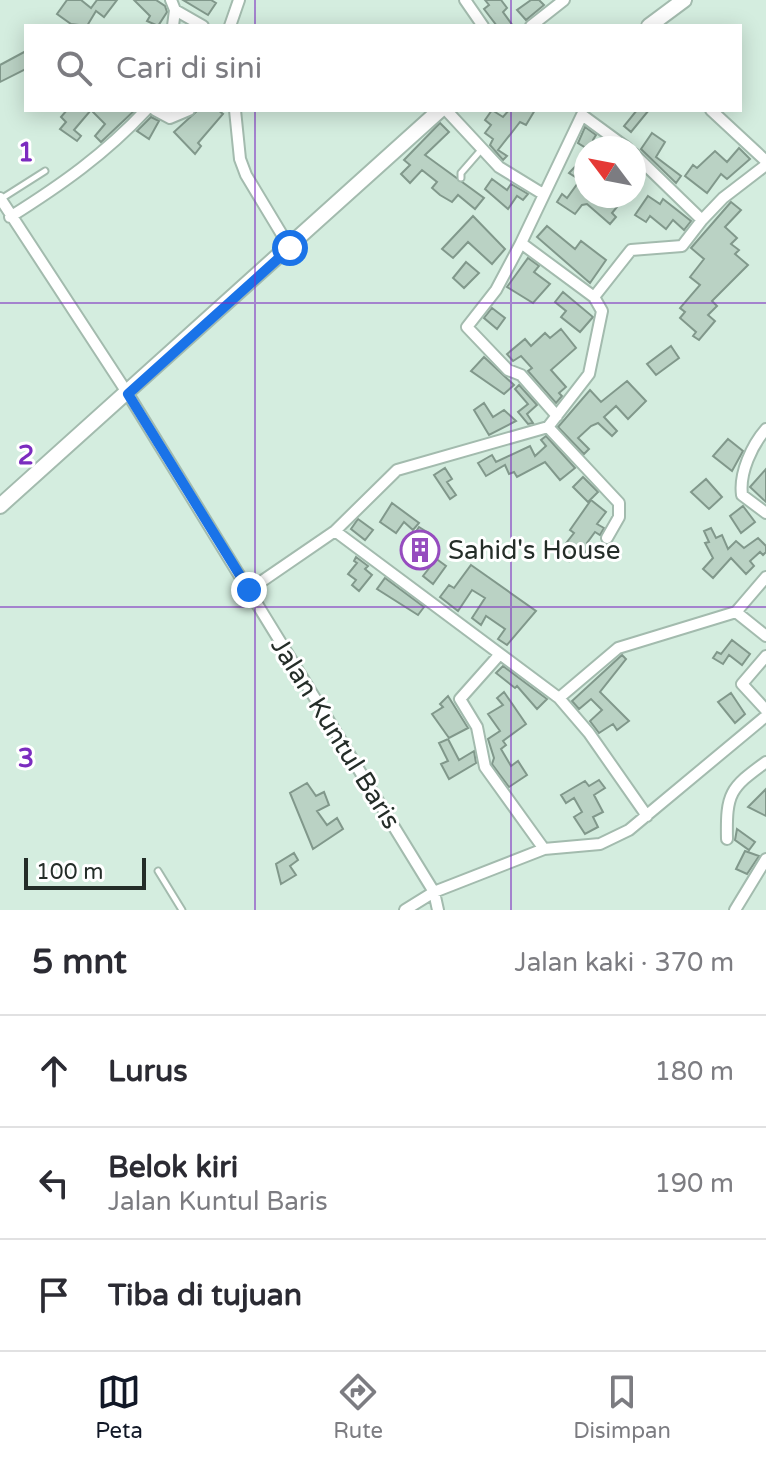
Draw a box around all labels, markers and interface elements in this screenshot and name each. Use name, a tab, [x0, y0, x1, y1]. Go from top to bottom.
search box	[24, 24, 742, 112]
icon: search	[52, 46, 96, 90]
text: Cari di sini	[116, 50, 262, 87]
north arrow	[574, 136, 646, 208]
text: 1	[18, 137, 34, 168]
route start	[272, 230, 308, 266]
text: 2	[18, 440, 34, 471]
building icon: Sahid's House	[399, 529, 441, 571]
place label: Sahid's House	[448, 535, 620, 566]
route end	[231, 572, 267, 608]
street label: Jalan Kuntul Baris	[264, 632, 407, 835]
text: 3	[18, 743, 34, 774]
scale bar	[24, 854, 146, 890]
text: 100 m	[36, 859, 103, 885]
text: 5 mnt	[32, 942, 127, 983]
text: Jalan kaki · 370 m	[515, 947, 734, 978]
icon: ahead	[32, 1049, 76, 1093]
text: Lurus	[108, 1053, 188, 1090]
text: 180 m	[654, 1056, 734, 1087]
text: Belok kiri	[108, 1149, 238, 1186]
icon: left	[32, 1161, 76, 1205]
text: 190 m	[654, 1168, 734, 1199]
text: Jalan Kuntul Baris	[108, 1186, 328, 1217]
icon: arrive	[32, 1273, 76, 1317]
text: Tiba di tujuan	[108, 1277, 302, 1314]
tab: Peta	[95, 1370, 143, 1444]
tab: Rute	[333, 1370, 383, 1444]
tab: Disimpan	[573, 1370, 671, 1444]

